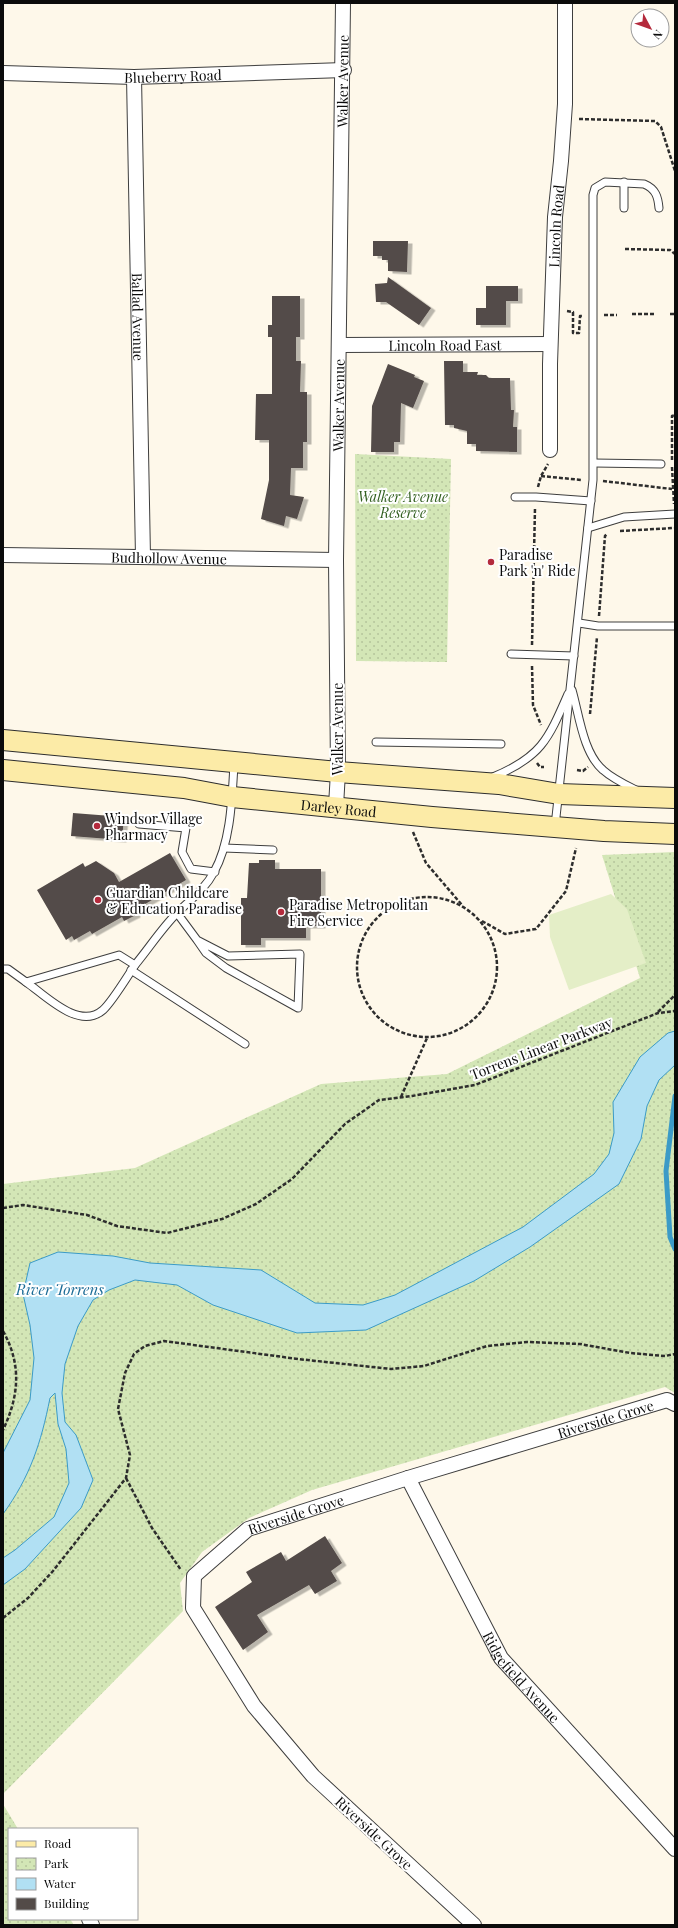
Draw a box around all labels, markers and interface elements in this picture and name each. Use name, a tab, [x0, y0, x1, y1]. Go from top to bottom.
north arrow	[630, 8, 670, 48]
text: N	[650, 27, 666, 43]
street label: Walker Avenue	[332, 35, 352, 129]
street label: Blueberry Road	[124, 65, 222, 87]
street label: Lincoln Road	[544, 184, 568, 268]
street label: Ballad Avenue	[128, 273, 149, 361]
street label: Lincoln Road East	[388, 335, 503, 354]
street label: Walker Avenue	[328, 359, 348, 452]
park label: Walker Avenue Reserve	[358, 487, 448, 522]
place label: Paradise Park 'n' Ride	[499, 545, 576, 580]
street label: Budhollow Avenue	[111, 547, 227, 568]
marker: Paradise Park 'n' Ride	[486, 557, 496, 567]
street label: Walker Avenue	[328, 683, 347, 776]
street label: Darley Road	[300, 794, 377, 821]
place label: Windsor Village Pharmacy	[104, 809, 203, 844]
marker: Windsor Village Pharmacy	[92, 821, 102, 831]
place label: Guardian Childcare & Education Paradise	[106, 883, 242, 918]
marker: Guardian Childcare & Education Paradise	[93, 895, 103, 905]
place label: Paradise Metropolitan Fire Service	[289, 895, 429, 930]
marker: Paradise Metropolitan Fire Service	[276, 907, 286, 917]
street label: Torrens Linear Parkway	[467, 1012, 615, 1084]
water label: River Torrens	[15, 1279, 104, 1299]
street label: Riverside Grove	[555, 1395, 656, 1442]
street label: Riverside Grove	[245, 1490, 346, 1538]
street label: Ridgefield Avenue	[479, 1628, 564, 1726]
street label: Riverside Grove	[331, 1792, 417, 1874]
legend	[8, 1828, 138, 1920]
text: Road	[44, 1835, 71, 1851]
text: Park	[44, 1855, 69, 1871]
text: Water	[43, 1875, 77, 1891]
text: Building	[44, 1895, 90, 1911]

